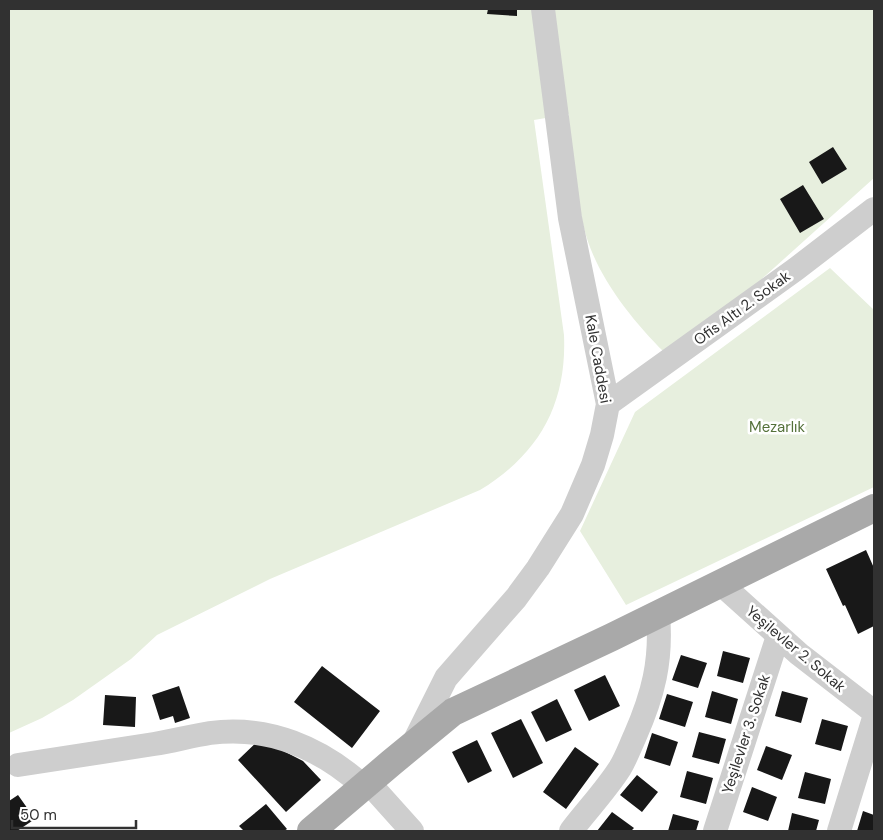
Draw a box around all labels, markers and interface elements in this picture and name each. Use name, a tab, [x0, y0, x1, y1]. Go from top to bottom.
street label: Ofis Altı 2. Sokak	[690, 266, 795, 350]
street label: Kale Caddesi	[580, 313, 616, 405]
park label: Mezarlık	[749, 417, 805, 437]
street label: Yeşilevler 2. Sokak	[742, 601, 850, 697]
street label: Yeşilevler 3. Sokak	[717, 671, 775, 796]
scale bar	[12, 798, 136, 830]
text: 50 m	[20, 805, 57, 825]

